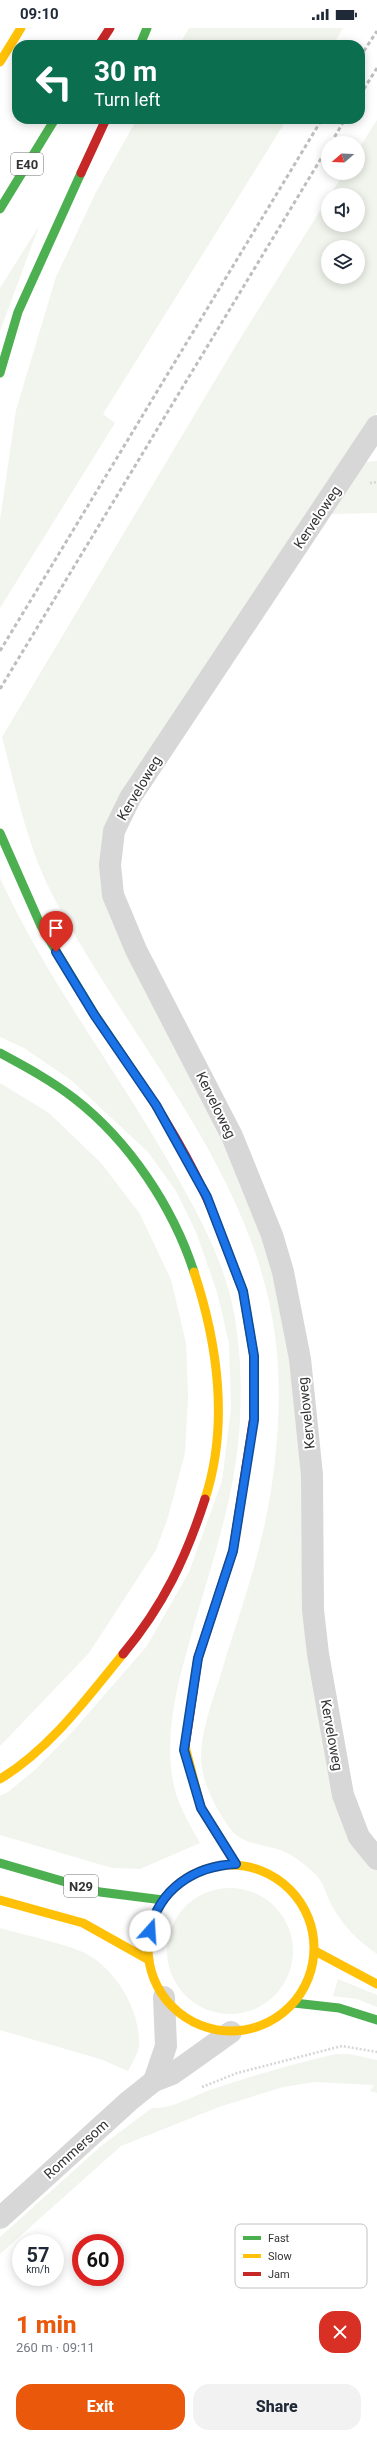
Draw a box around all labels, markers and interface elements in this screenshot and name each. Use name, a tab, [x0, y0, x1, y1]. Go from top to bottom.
text: 09:10	[20, 5, 59, 23]
text: 30 m	[94, 55, 157, 88]
icon: left	[28, 56, 80, 108]
text: Turn left	[94, 89, 160, 110]
north arrow	[321, 136, 365, 180]
map controls	[321, 136, 365, 284]
road number: E40	[11, 153, 43, 175]
button: sound	[321, 188, 365, 232]
button: layers	[321, 240, 365, 284]
street label: Kerveloweg	[290, 483, 344, 551]
street label: Kerveloweg	[114, 753, 164, 823]
pin	[39, 911, 73, 952]
icon: arrive	[45, 917, 67, 939]
street label: Kerveloweg	[193, 1069, 239, 1141]
street label: Kerveloweg	[294, 1376, 318, 1450]
street label: Kerveloweg	[318, 1698, 346, 1772]
road number: N29	[64, 1875, 98, 1897]
position arrow	[129, 1910, 171, 1952]
street label: Rommersom	[41, 2116, 111, 2182]
legend	[235, 2224, 367, 2288]
text: Fast	[268, 2232, 290, 2245]
speed limit sign: 60	[72, 2234, 124, 2286]
text: 57	[27, 2243, 49, 2267]
text: Slow	[268, 2250, 292, 2263]
text: km/h	[26, 2264, 50, 2275]
text: Jam	[268, 2268, 290, 2281]
text: 1 min	[16, 2311, 77, 2339]
button: close	[319, 2311, 361, 2353]
text: 260 m · 09:11	[16, 2340, 95, 2355]
button: Exit	[16, 2384, 185, 2430]
button: Share	[193, 2384, 361, 2430]

